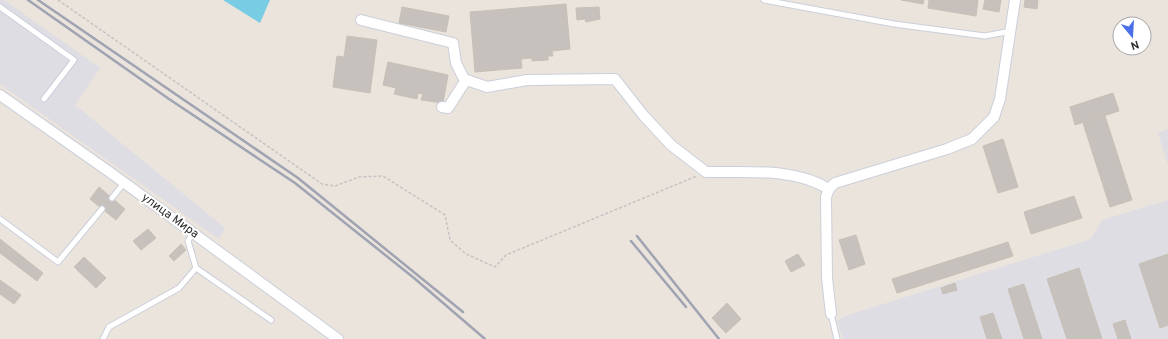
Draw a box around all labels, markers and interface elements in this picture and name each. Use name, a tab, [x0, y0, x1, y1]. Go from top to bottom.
north arrow	[1112, 16, 1152, 56]
text: N	[1129, 37, 1141, 52]
street label: улица Мира	[138, 190, 202, 242]

